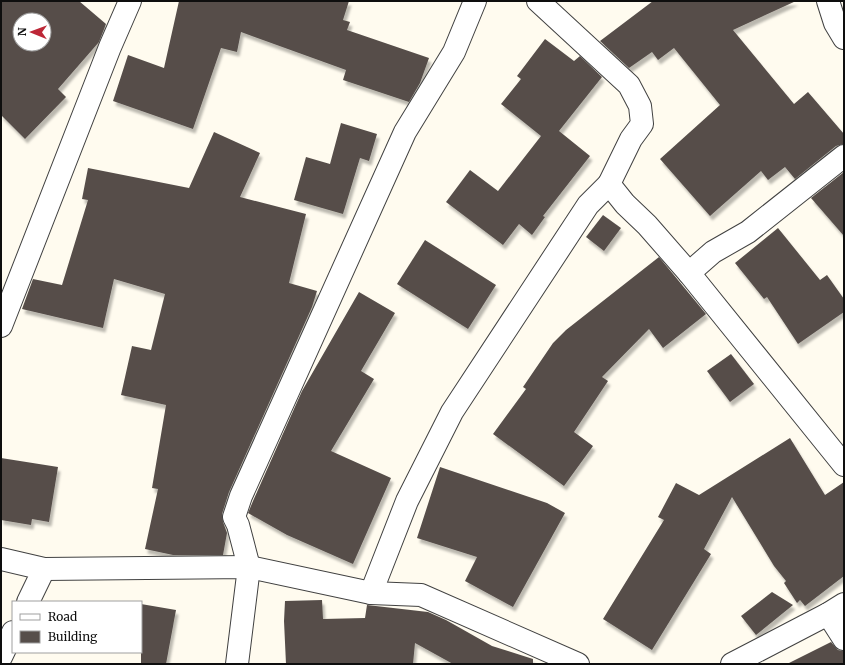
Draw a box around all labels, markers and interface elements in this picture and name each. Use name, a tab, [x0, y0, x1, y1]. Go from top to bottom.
north arrow	[12, 12, 52, 52]
text: N	[15, 27, 29, 36]
legend	[12, 601, 142, 653]
text: Road	[48, 609, 77, 624]
text: Building	[48, 629, 98, 644]

